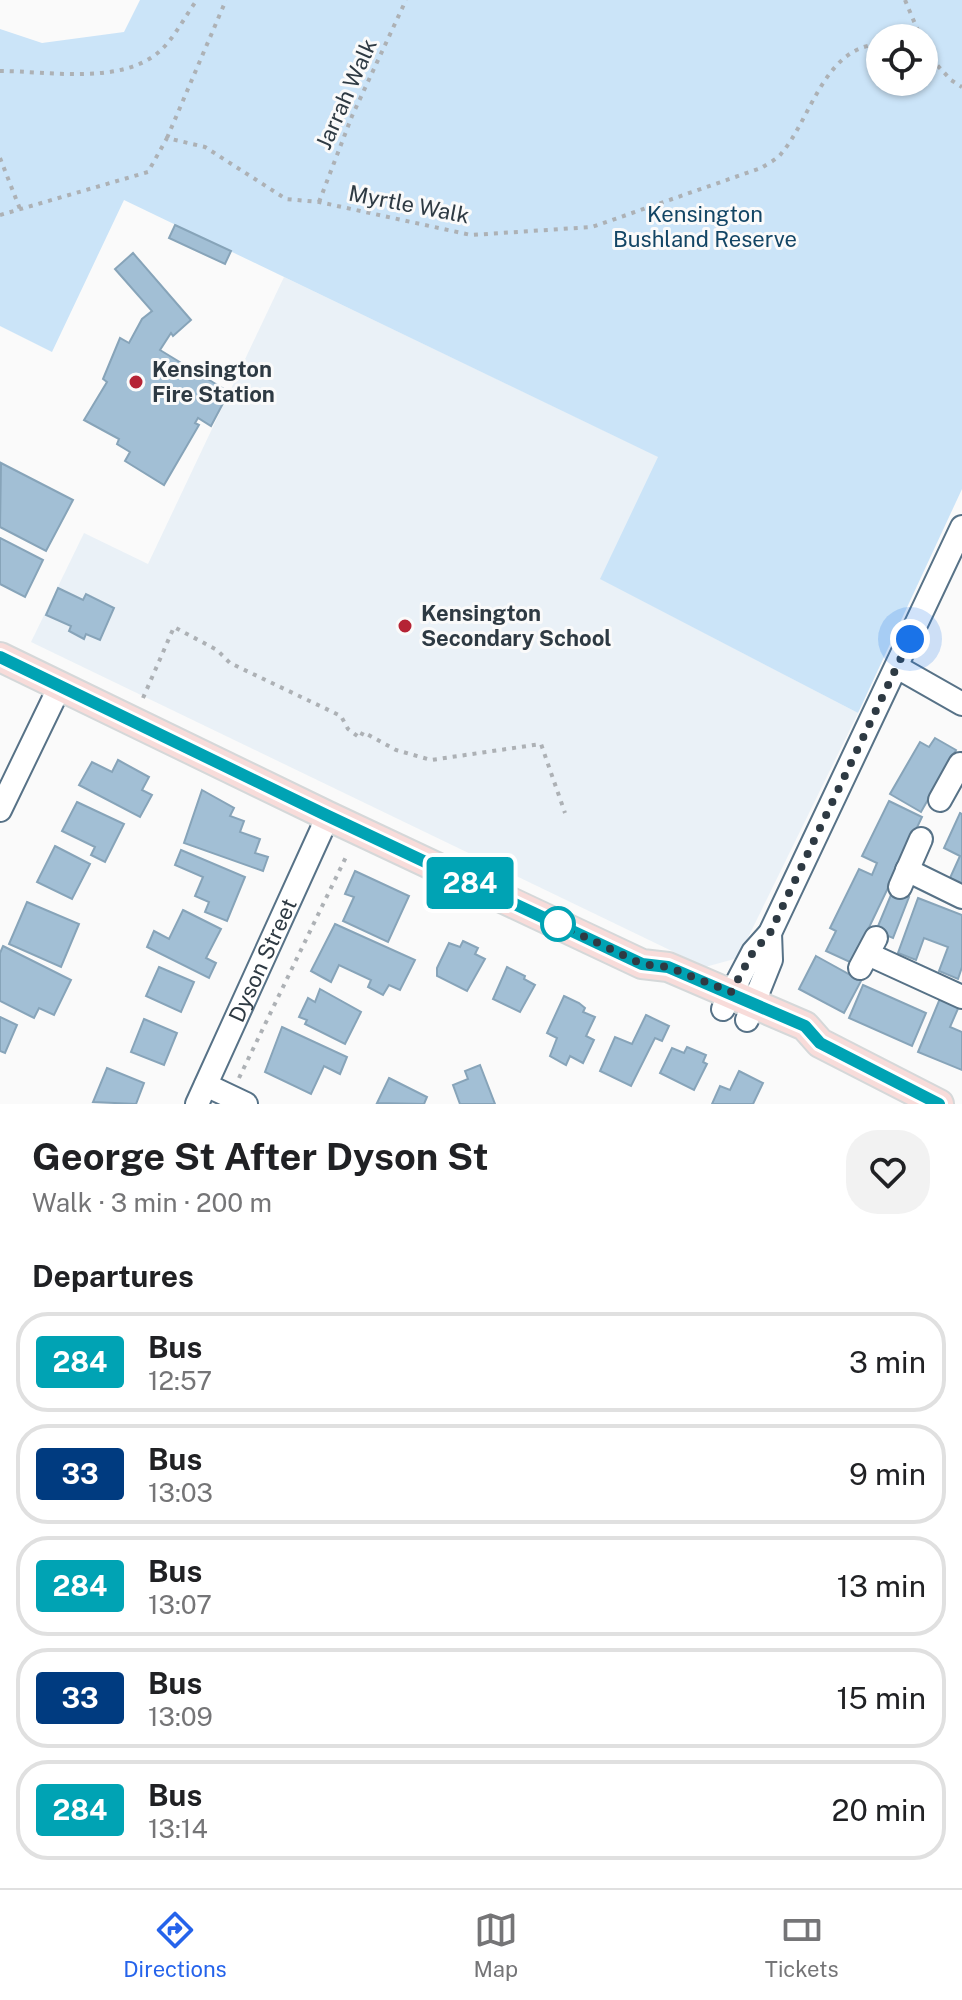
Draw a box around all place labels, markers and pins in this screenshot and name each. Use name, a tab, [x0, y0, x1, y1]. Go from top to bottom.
place label: Kensington Fire Station	[152, 356, 275, 407]
marker: Kensington Fire Station	[127, 373, 145, 391]
place label: Kensington Secondary School	[421, 600, 612, 651]
marker: Kensington Secondary School	[396, 617, 414, 635]
unlabelled marker	[541, 907, 575, 941]

